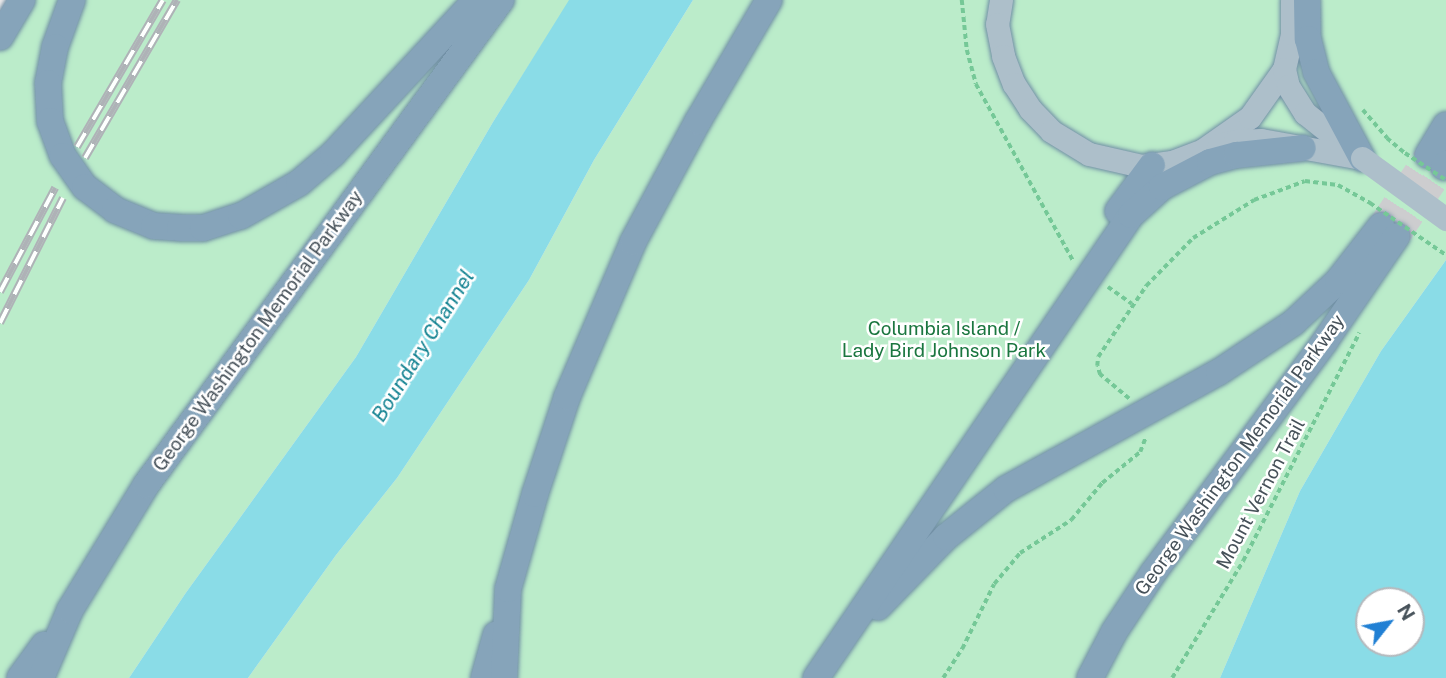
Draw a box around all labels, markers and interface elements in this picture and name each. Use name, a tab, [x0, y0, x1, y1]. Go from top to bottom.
street label: George Washington Memorial Parkway	[148, 186, 368, 476]
water label: Boundary Channel	[366, 266, 480, 426]
street label: George Washington Memorial Parkway	[1130, 310, 1350, 600]
park label: Columbia Island / Lady Bird Johnson Park	[842, 318, 1046, 362]
street label: Mount Vernon Trail	[1212, 415, 1310, 573]
north arrow	[1355, 587, 1425, 657]
text: N	[1393, 600, 1420, 624]

